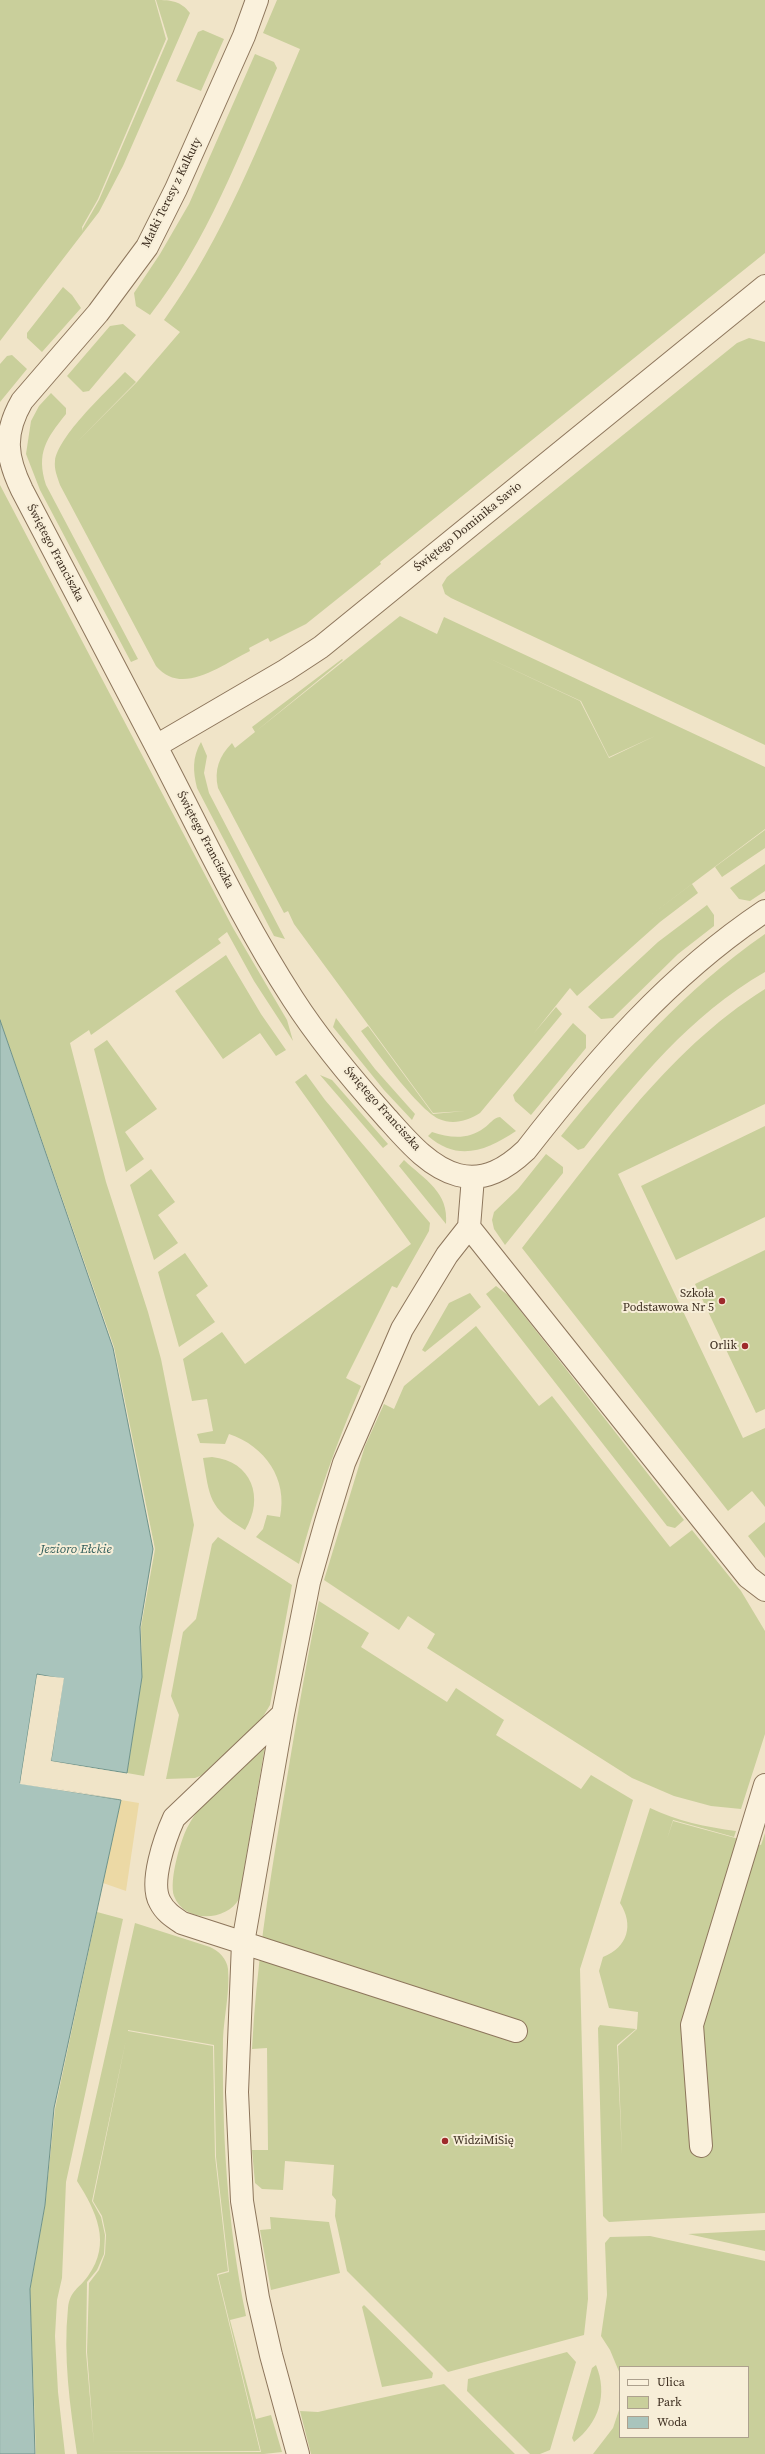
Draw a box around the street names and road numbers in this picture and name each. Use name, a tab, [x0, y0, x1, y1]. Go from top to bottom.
street label: Matki Teresy z Kalkuty	[139, 136, 205, 250]
street label: Świętego Dominika Savio	[411, 479, 525, 575]
street label: Świętego Franciszka	[23, 502, 87, 604]
street label: Świętego Franciszka	[173, 789, 237, 891]
street label: Świętego Franciszka	[341, 1064, 423, 1154]

